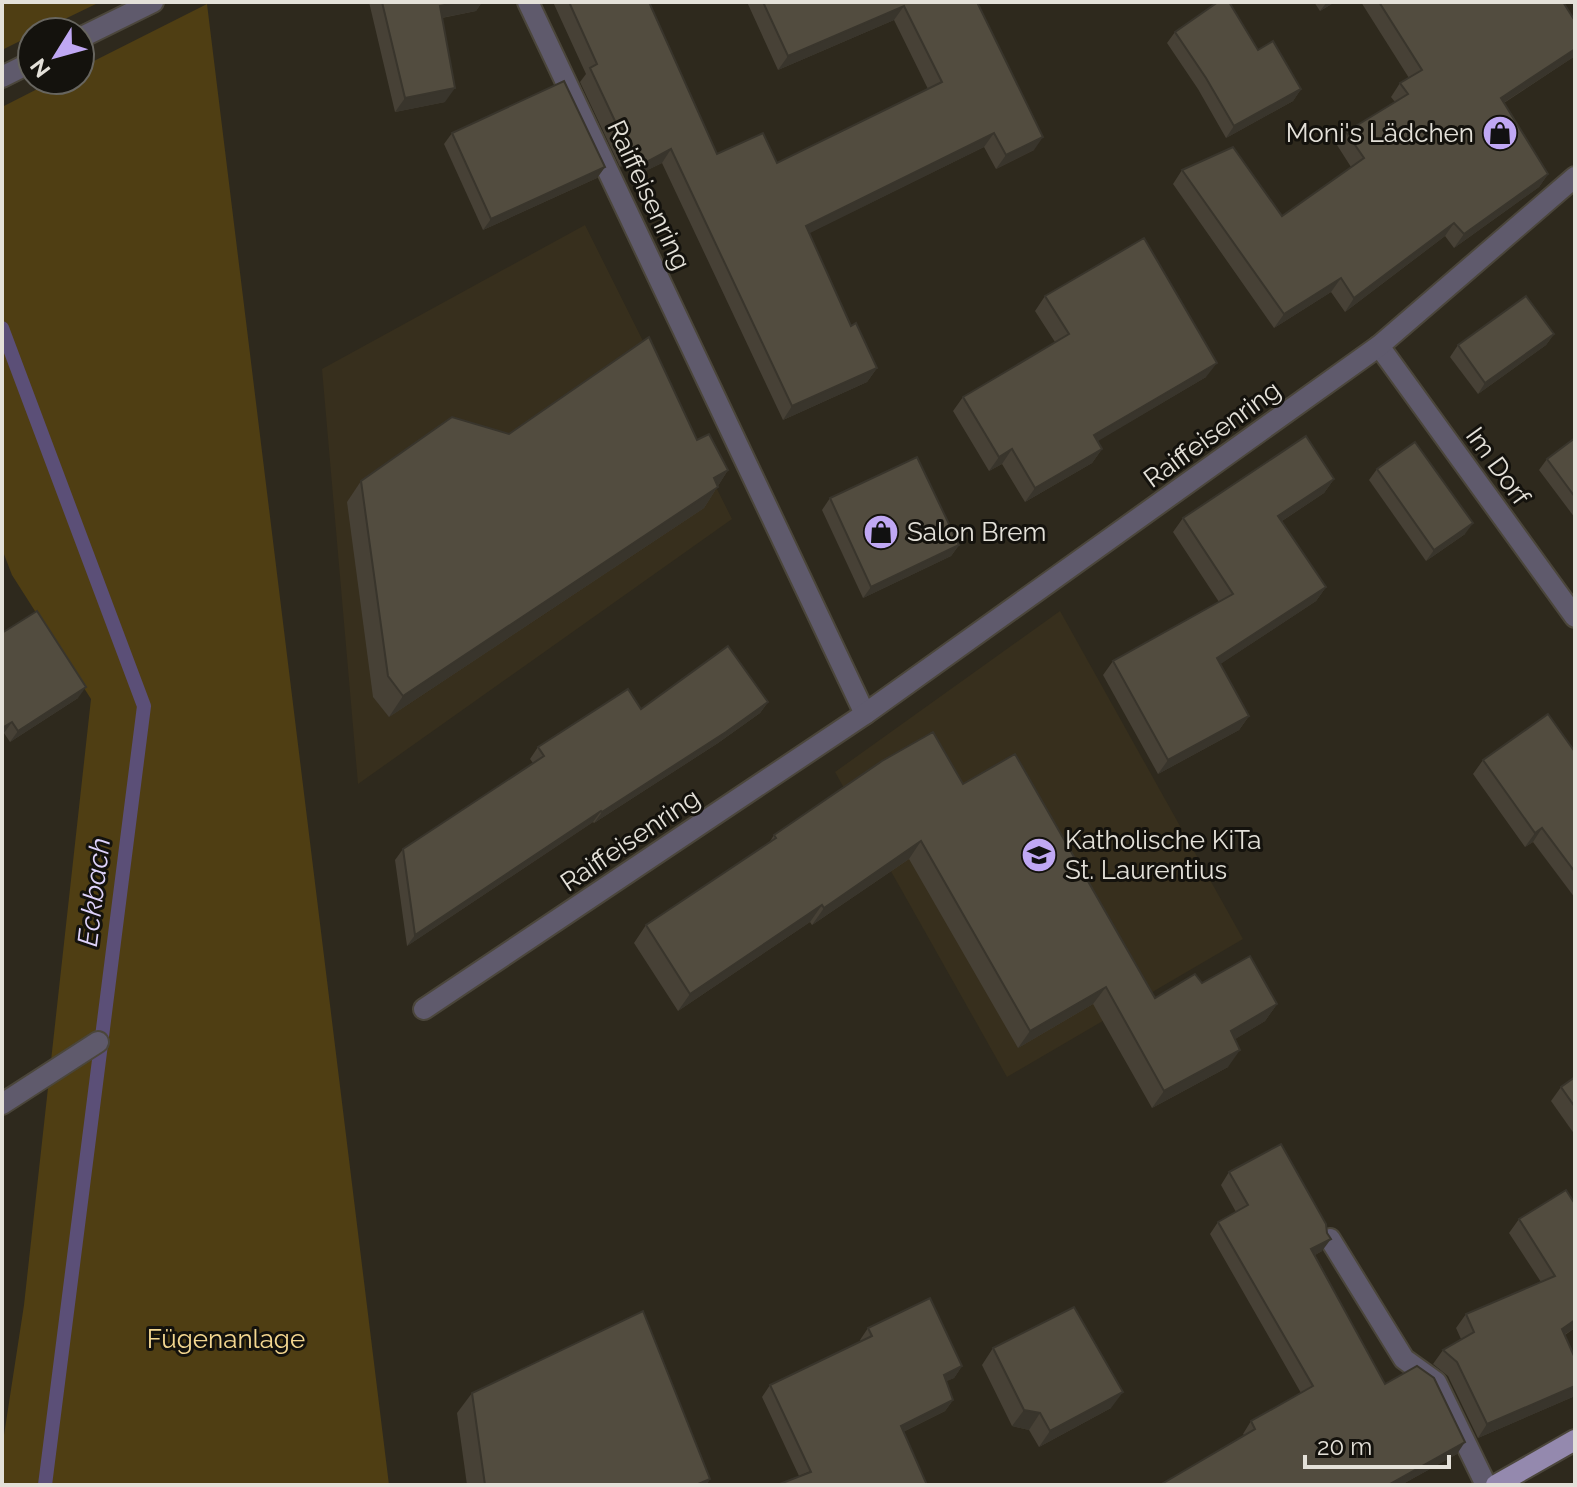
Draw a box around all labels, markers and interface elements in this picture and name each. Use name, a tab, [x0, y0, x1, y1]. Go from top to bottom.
north arrow	[16, 16, 96, 96]
text: N	[25, 54, 55, 83]
shop icon: Moni's Lädchen	[1481, 114, 1519, 152]
street label: Raiffeisenring	[601, 116, 697, 274]
place label: Moni's Lädchen	[1286, 118, 1474, 148]
street label: Raiffeisenring	[1138, 374, 1286, 494]
street label: Im Dorf	[1460, 421, 1537, 512]
shop icon: Salon Brem	[862, 513, 900, 551]
place label: Salon Brem	[907, 517, 1046, 547]
street label: Raiffeisenring	[555, 782, 705, 898]
place label: Katholische KiTa St. Laurentius	[1065, 825, 1261, 885]
water label: Eckbach	[71, 836, 117, 948]
school or university icon: Katholische KiTa St. Laurentius	[1020, 836, 1058, 874]
park label: Fügenanlage	[147, 1324, 305, 1354]
scale bar	[1305, 1419, 1449, 1469]
text: 20 m	[1317, 1432, 1372, 1461]

